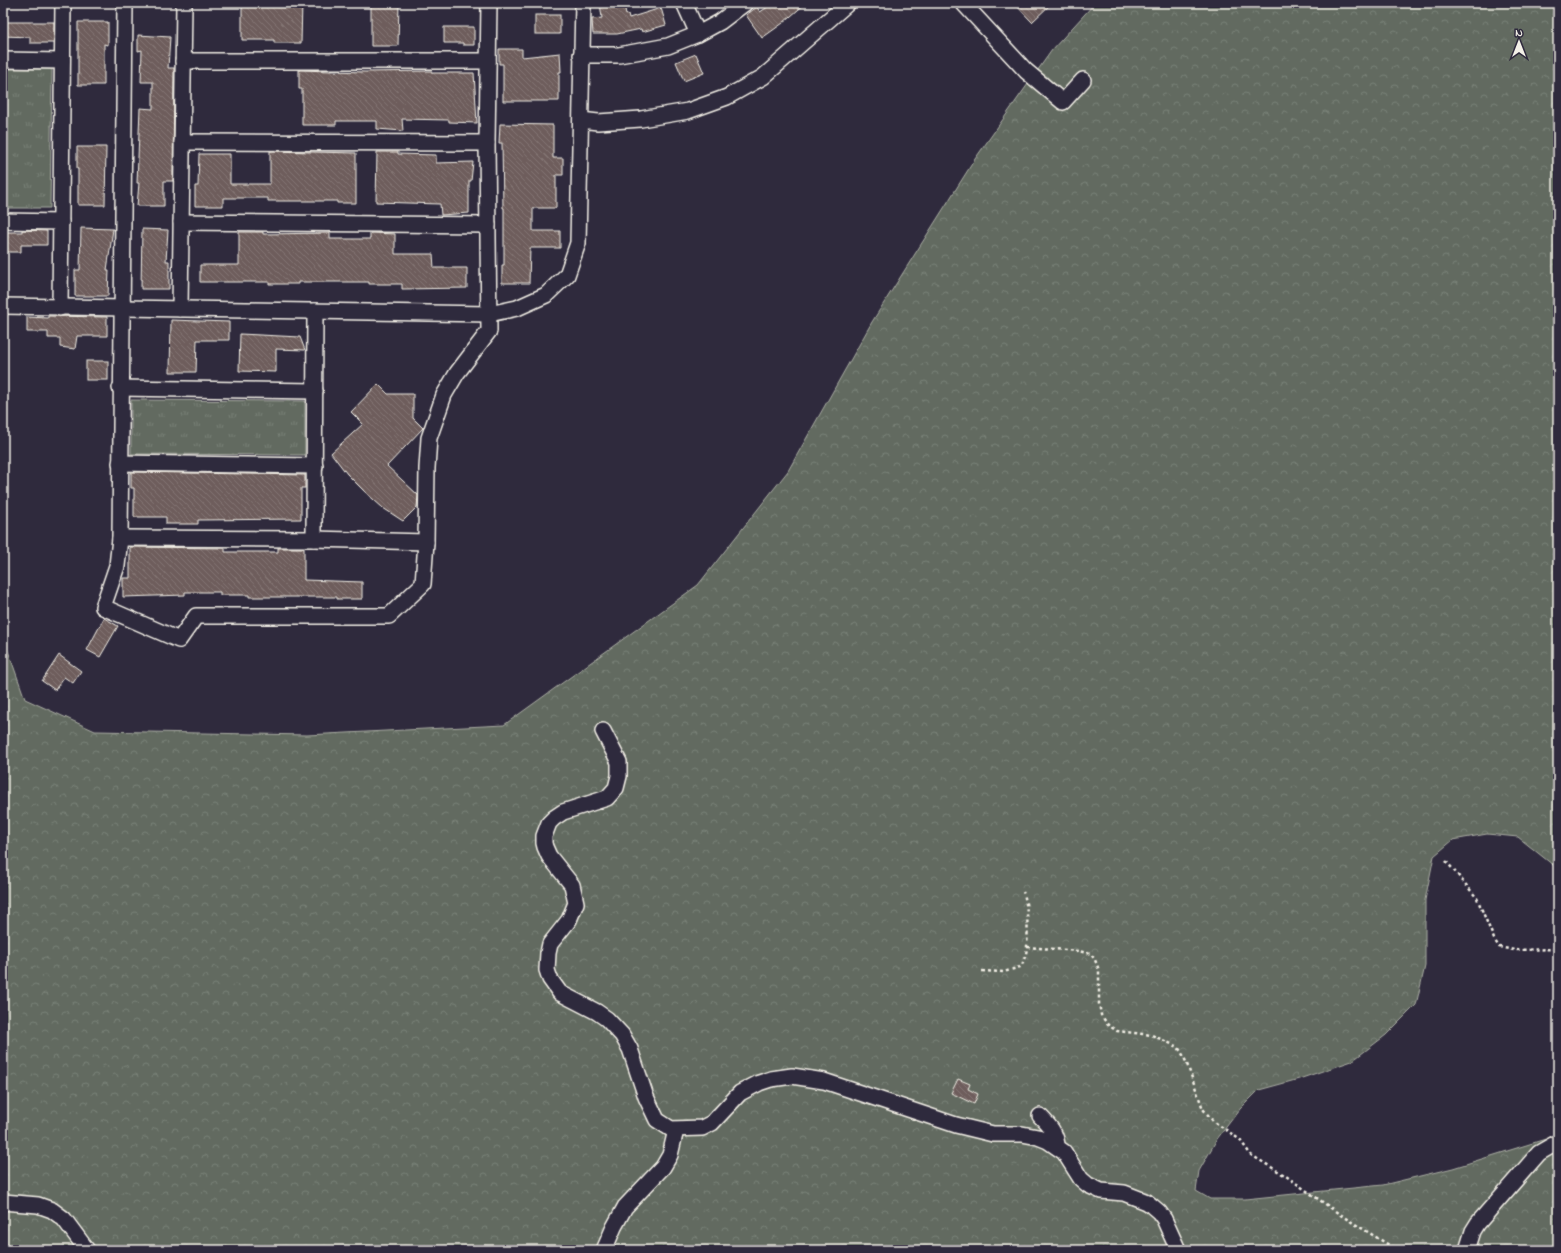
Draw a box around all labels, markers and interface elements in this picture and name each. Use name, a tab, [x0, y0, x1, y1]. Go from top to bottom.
north arrow	[1499, 22, 1539, 62]
text: N	[1515, 25, 1523, 41]

